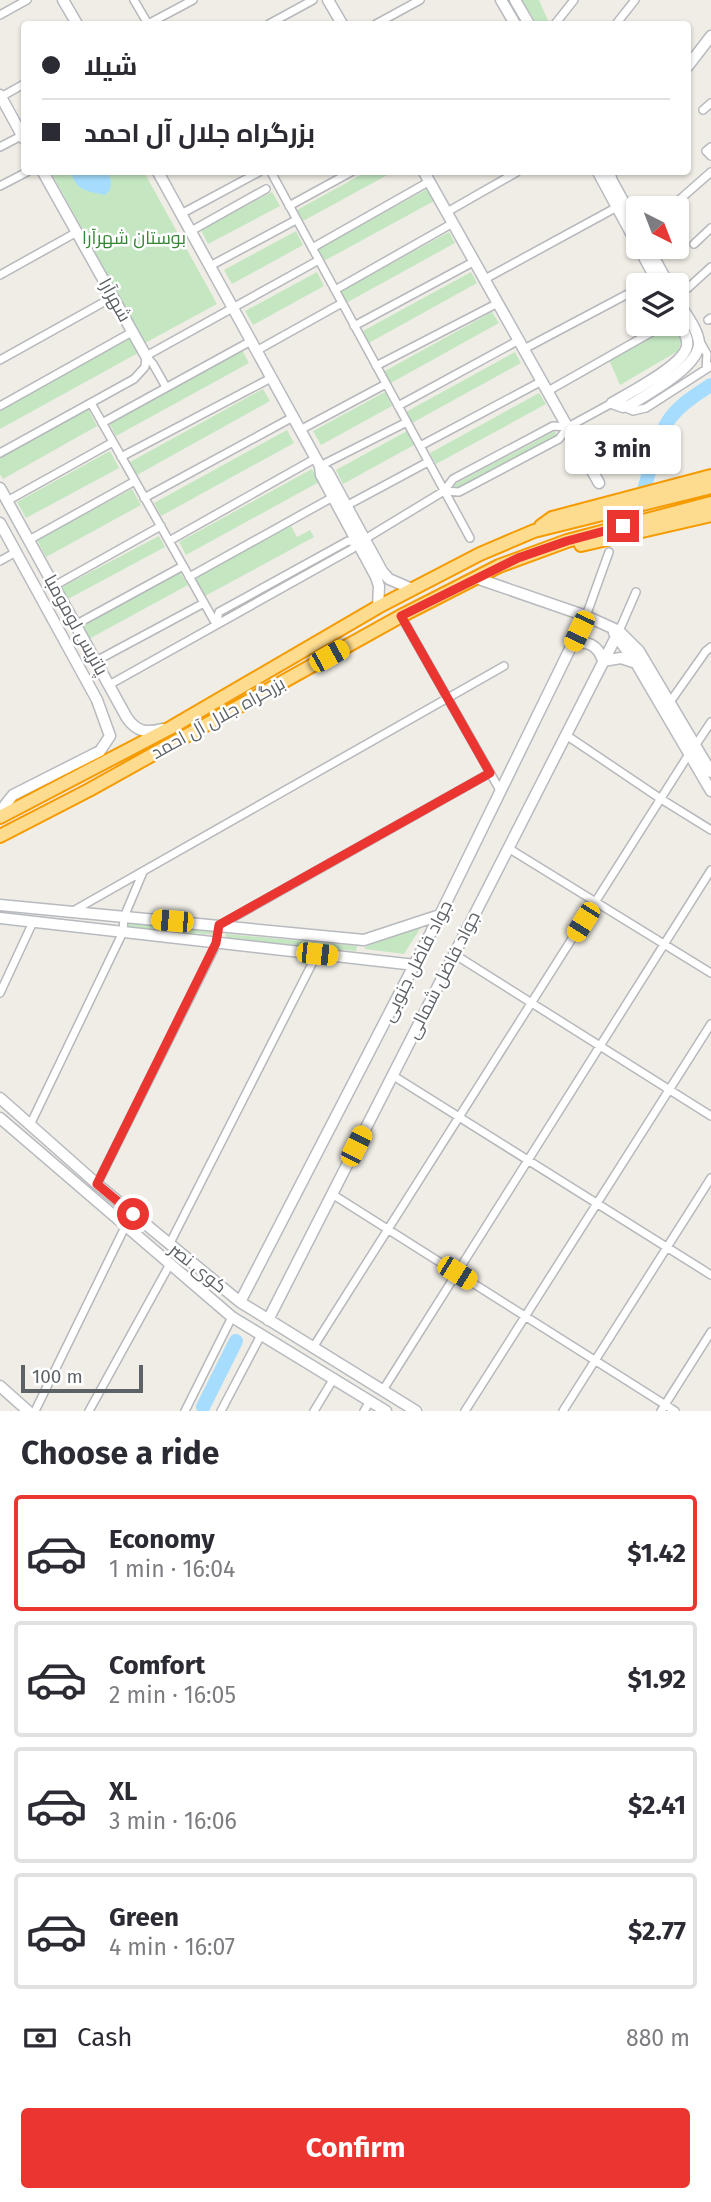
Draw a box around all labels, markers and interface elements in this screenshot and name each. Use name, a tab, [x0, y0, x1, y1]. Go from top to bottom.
text: شیلا	[84, 51, 137, 82]
text: بزرگراه جلال آل احمد	[84, 118, 315, 149]
north arrow	[626, 196, 690, 259]
map controls	[626, 196, 689, 336]
park label: بوستان شهرآرا	[82, 227, 186, 249]
button: layers	[626, 273, 689, 336]
street label: شهرآرا	[94, 274, 136, 326]
callout: 3 min	[565, 424, 681, 474]
text: 3 min	[595, 435, 651, 463]
route end	[607, 510, 639, 542]
street label: پاتریس لومومبا	[38, 571, 113, 680]
car	[561, 608, 598, 654]
car	[306, 637, 353, 675]
street label: بزرگراه جلال آل احمد	[147, 672, 289, 764]
street label: جواد فاضل جنوبی	[377, 897, 457, 1025]
car	[563, 899, 604, 945]
street label: جواد فاضل شمالی	[401, 908, 485, 1042]
car	[151, 909, 194, 933]
car	[296, 941, 339, 967]
car	[338, 1123, 375, 1169]
route start	[117, 1198, 149, 1230]
street label: کوی نصر	[164, 1238, 231, 1298]
car	[434, 1253, 481, 1293]
scale bar	[21, 1362, 144, 1394]
text: 100 m	[32, 1365, 83, 1388]
text: Choose a ride	[21, 1434, 219, 1472]
icon: car	[25, 1522, 88, 1585]
text: Economy	[109, 1524, 215, 1555]
text: $1.42	[627, 1538, 686, 1569]
text: 1 min · 16:04	[109, 1555, 235, 1583]
icon: car	[25, 1648, 88, 1711]
text: Comfort	[109, 1650, 205, 1681]
text: $1.92	[627, 1664, 686, 1695]
text: 2 min · 16:05	[109, 1681, 236, 1709]
icon: car	[25, 1774, 88, 1837]
text: XL	[109, 1776, 137, 1807]
text: $2.41	[628, 1790, 686, 1821]
text: 3 min · 16:06	[109, 1807, 237, 1835]
icon: car	[25, 1900, 88, 1963]
text: Green	[109, 1902, 179, 1933]
text: $2.77	[628, 1916, 686, 1947]
text: 4 min · 16:07	[109, 1933, 235, 1961]
icon: cash	[21, 2019, 59, 2057]
text: Cash	[77, 2022, 133, 2053]
text: 880 m	[626, 2024, 690, 2052]
button: Confirm	[21, 2108, 690, 2188]

